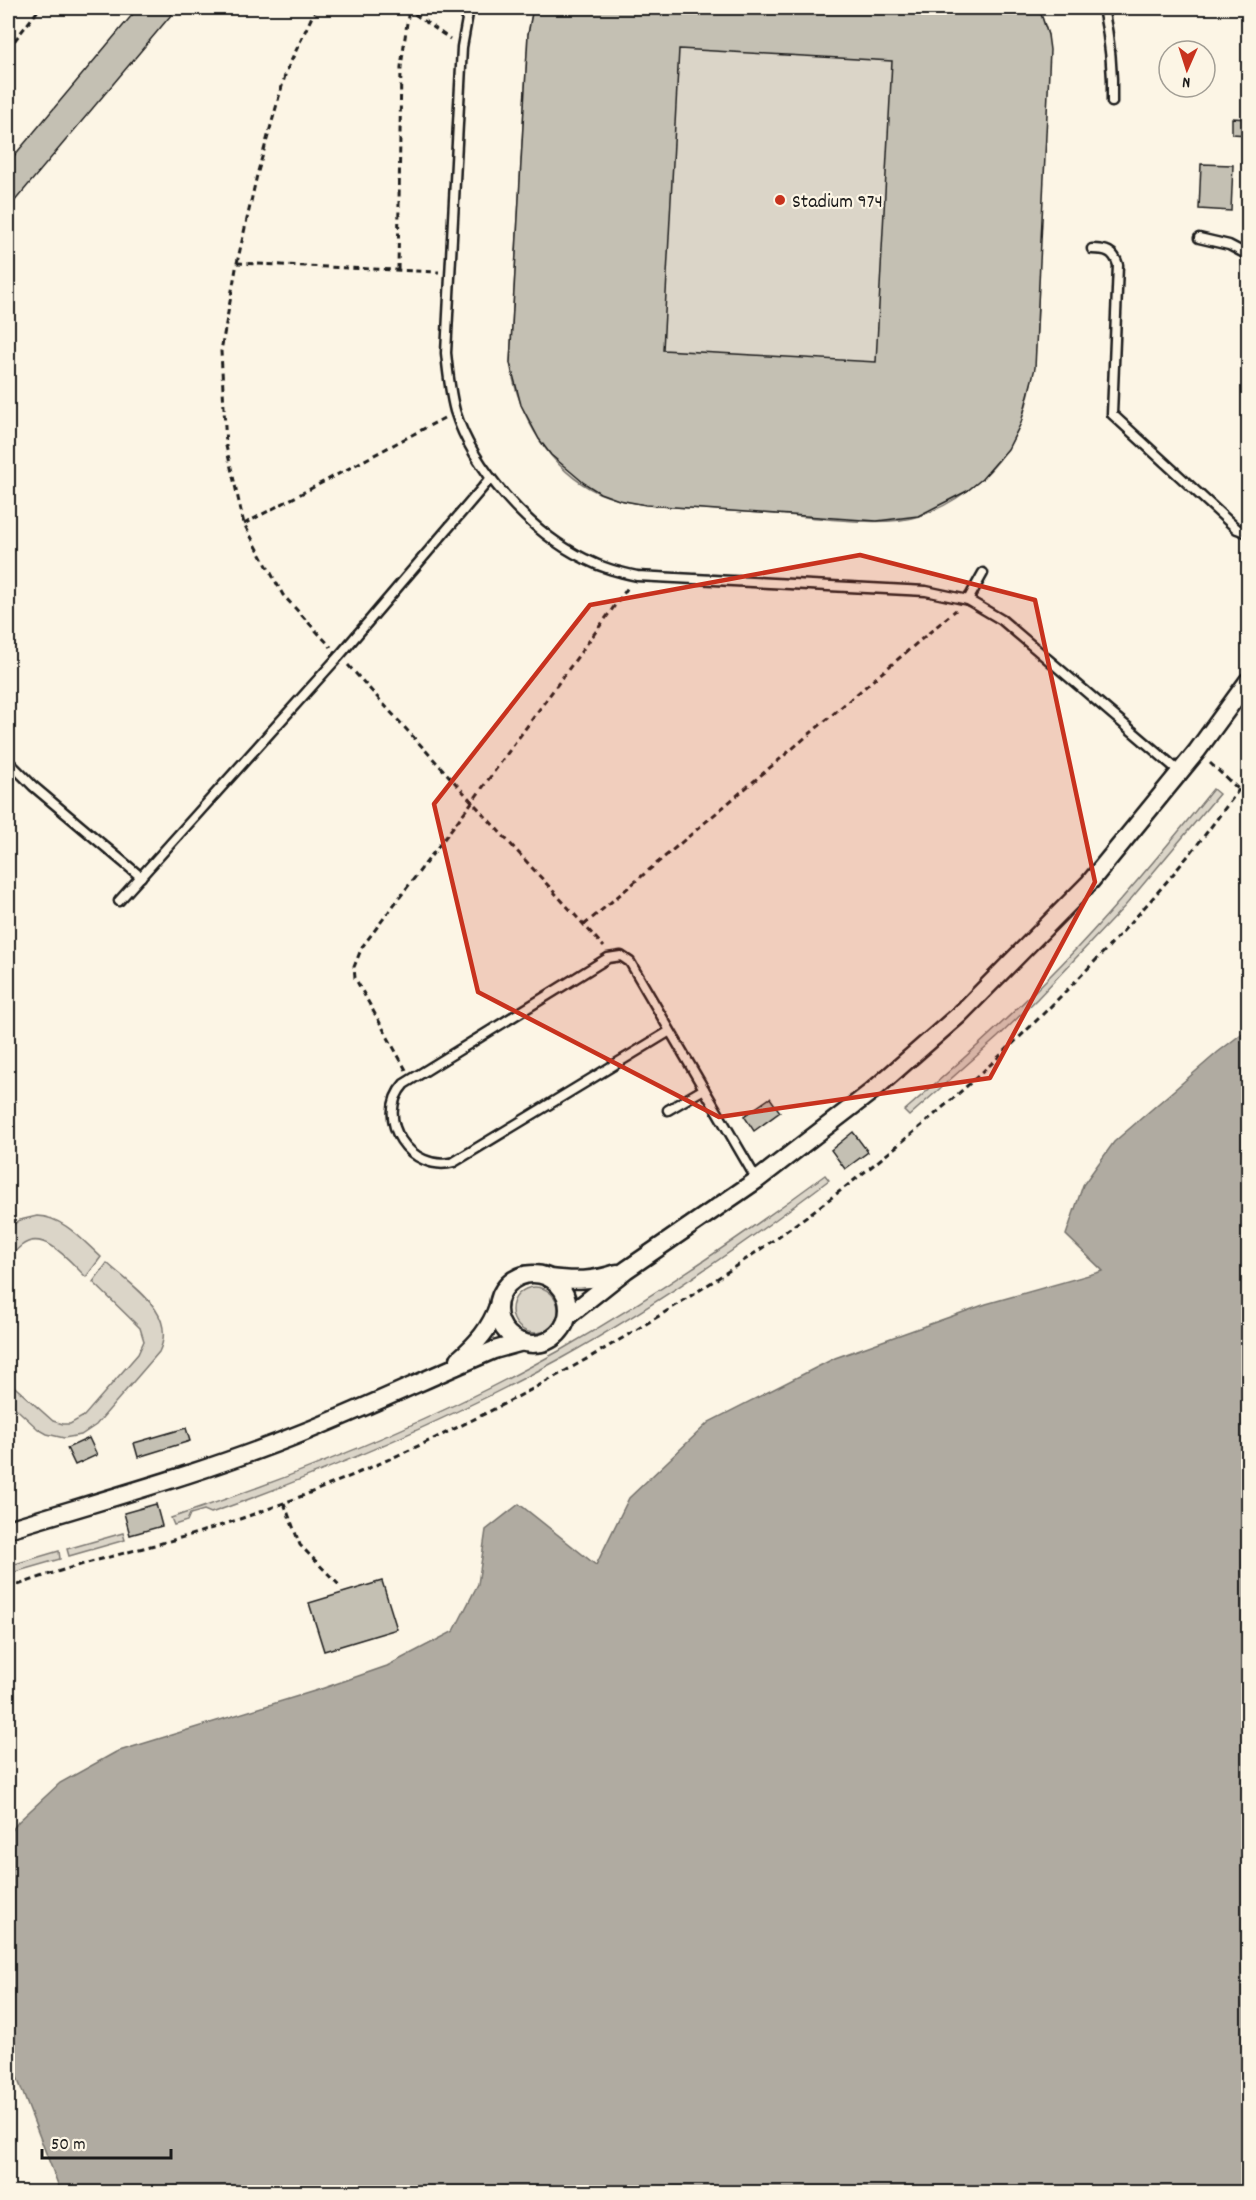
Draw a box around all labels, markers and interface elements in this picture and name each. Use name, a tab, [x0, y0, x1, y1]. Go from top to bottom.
north arrow	[1157, 39, 1217, 99]
text: N	[1182, 70, 1191, 93]
place label: Stadium 974	[792, 189, 883, 217]
marker: Stadium 974	[773, 193, 787, 207]
scale bar	[42, 2122, 171, 2160]
text: 50 m	[51, 2133, 86, 2158]

